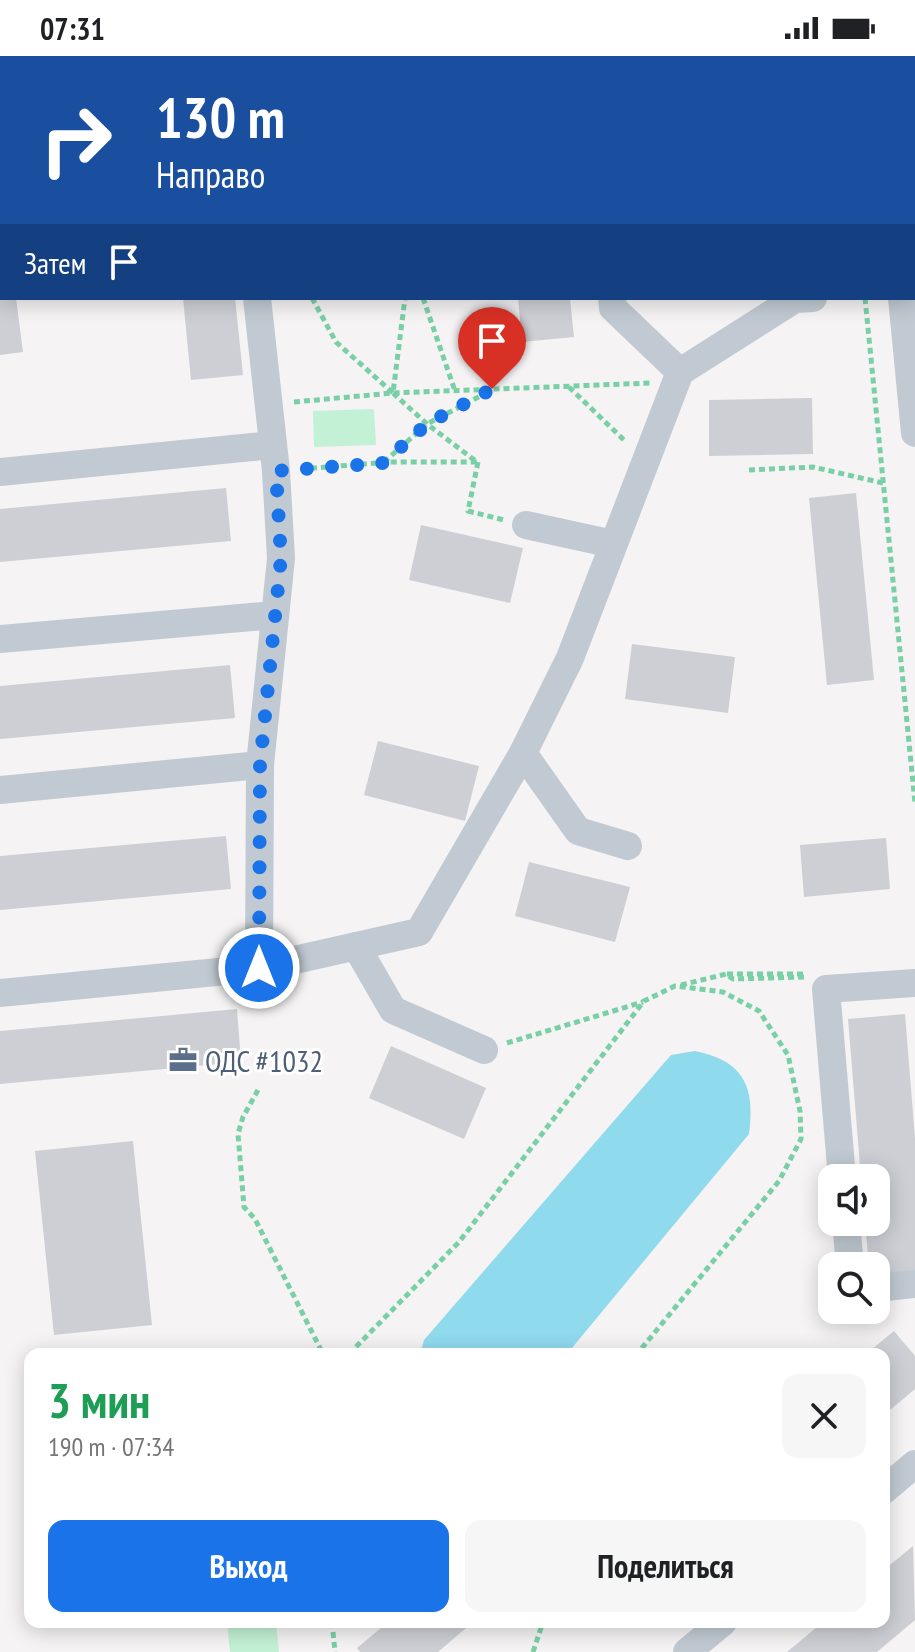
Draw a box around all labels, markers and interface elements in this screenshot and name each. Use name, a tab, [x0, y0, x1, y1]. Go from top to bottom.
text: 07:31	[40, 9, 105, 48]
text: 130 m	[156, 81, 285, 153]
icon: right	[24, 88, 128, 192]
text: Направо	[156, 151, 265, 198]
icon: arrive	[102, 240, 146, 284]
text: Затем	[24, 243, 86, 282]
pin	[458, 307, 526, 389]
icon: arrive	[470, 319, 514, 363]
position arrow	[217, 926, 301, 1010]
place label: ОДС #1032	[205, 1041, 323, 1080]
office icon: ОДС #1032	[168, 1045, 198, 1075]
map controls	[818, 1164, 890, 1324]
button: sound	[818, 1164, 890, 1236]
button: search	[818, 1252, 890, 1324]
text: 3 мин	[48, 1369, 150, 1431]
button: close	[782, 1374, 866, 1458]
text: 190 m · 07:34	[48, 1430, 174, 1463]
button: Выход	[48, 1520, 449, 1612]
button: Поделиться	[465, 1520, 866, 1612]

